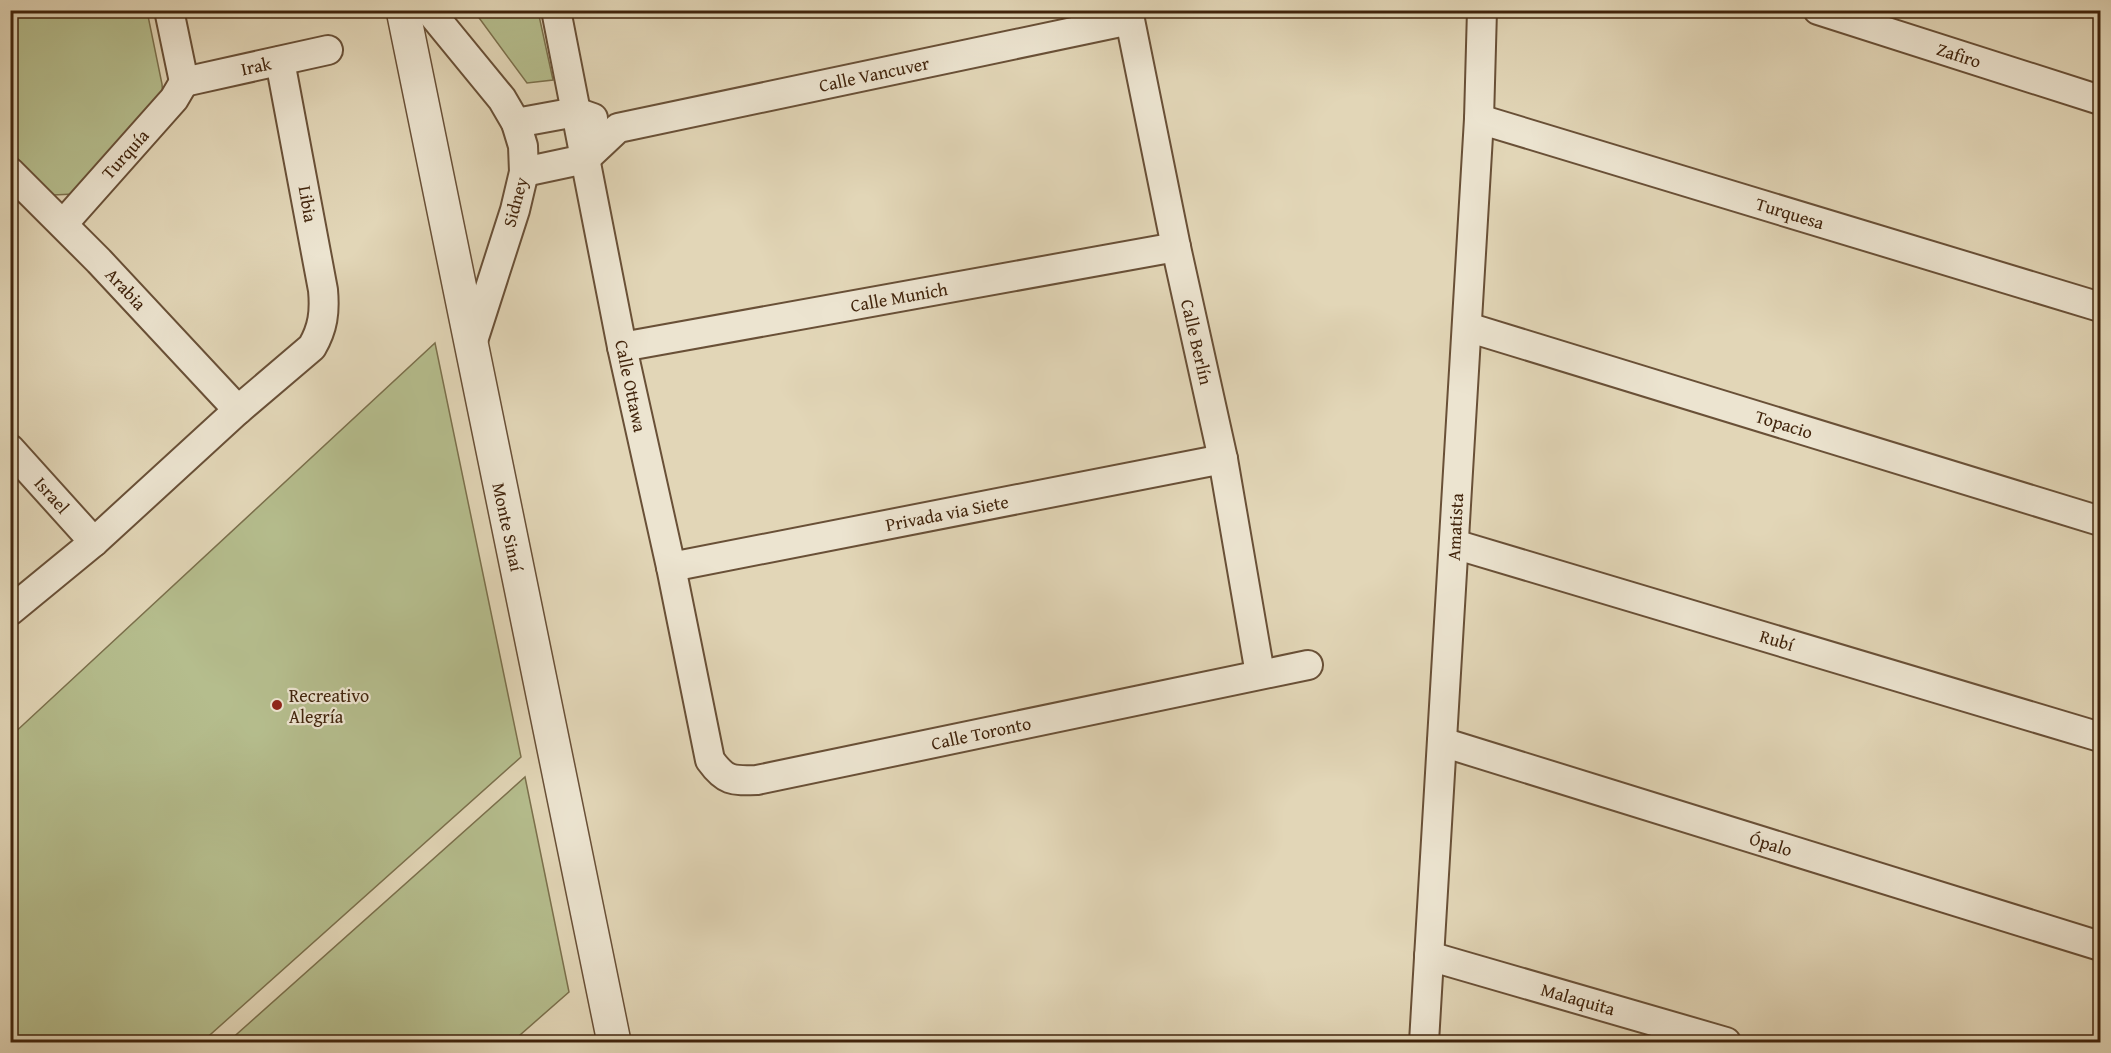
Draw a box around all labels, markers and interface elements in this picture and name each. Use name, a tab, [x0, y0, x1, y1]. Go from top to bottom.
street label: Zafiro	[1933, 35, 1985, 75]
street label: Irak	[238, 49, 275, 82]
street label: Calle Vancuver	[816, 49, 932, 99]
street label: Turquía	[95, 122, 155, 185]
street label: Sidney	[495, 174, 535, 230]
street label: Libia	[292, 184, 325, 225]
street label: Turquesa	[1752, 190, 1828, 236]
street label: Arabia	[99, 262, 153, 317]
street label: Calle Munich	[848, 275, 950, 319]
street label: Calle Berlín	[1174, 297, 1220, 387]
street label: Calle Ottawa	[608, 337, 654, 435]
street label: Topacio	[1752, 402, 1816, 446]
street label: Israel	[28, 470, 76, 520]
street label: Monte Sinaí	[485, 480, 531, 575]
street label: Privada via Siete	[883, 488, 1011, 538]
street label: Amatista	[1440, 492, 1470, 561]
street label: Rubí	[1757, 622, 1798, 658]
place label: Recreativo Alegría	[289, 682, 369, 730]
marker: Recreativo Alegría	[270, 698, 284, 712]
street label: Calle Toronto	[929, 709, 1033, 757]
street label: Ópalo	[1746, 825, 1796, 863]
street label: Malaquita	[1538, 976, 1619, 1023]

